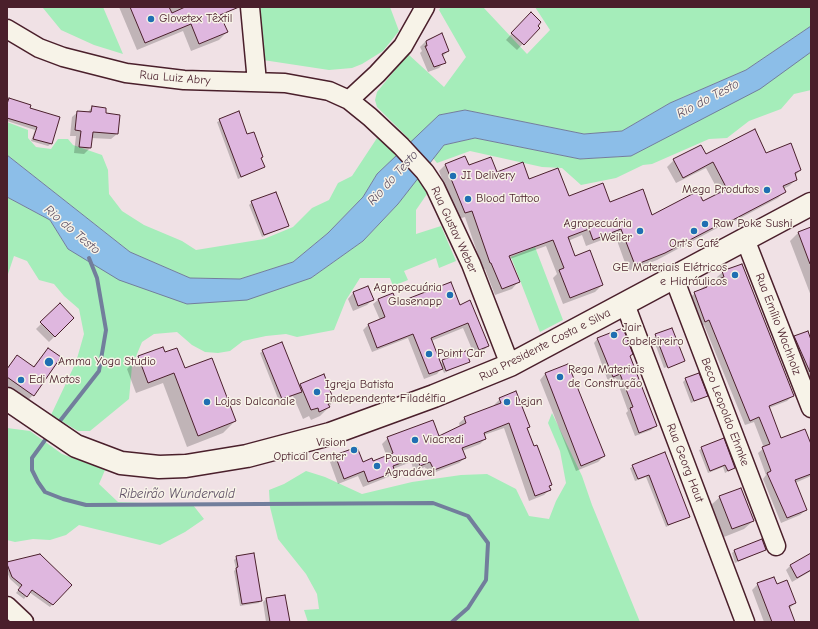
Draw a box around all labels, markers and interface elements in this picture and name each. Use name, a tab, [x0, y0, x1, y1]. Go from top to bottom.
place label: Glovetex Têxtil	[159, 12, 232, 26]
marker: Glovetex Têxtil	[146, 14, 156, 24]
street label: Rua Luiz Abry	[139, 68, 211, 88]
water label: Rio do Testo	[674, 76, 742, 122]
water label: Rio do Testo	[364, 147, 422, 209]
place label: JI Delivery	[461, 169, 515, 183]
marker: JI Delivery	[448, 171, 458, 181]
place label: Mega Produtos	[682, 183, 759, 197]
street label: Rua Gustav Weber	[428, 184, 480, 276]
marker: Mega Produtos	[762, 185, 772, 195]
place label: Blood Tattoo	[476, 192, 540, 206]
marker: Blood Tattoo	[463, 194, 473, 204]
water label: Rio do Testo	[41, 202, 103, 258]
place label: Agropecuária Weiler	[564, 217, 632, 245]
place label: Raw Poke Sushi	[713, 217, 792, 231]
marker: Raw Poke Sushi	[700, 219, 710, 229]
marker: Agropecuária Weiler	[635, 226, 645, 236]
marker: Ort's Café	[689, 226, 699, 236]
place label: Ort's Café	[669, 237, 719, 251]
place label: GE Materiais Elétricos e Hidráulicos	[613, 261, 727, 289]
marker: GE Materiais Elétricos e Hidráulicos	[730, 270, 740, 280]
street label: Rua Emílio Wachholz	[752, 271, 804, 377]
place label: Agropecuária Glasenapp	[374, 281, 442, 309]
marker: Agropecuária Glasenapp	[445, 290, 455, 300]
street label: Rua Presidente Costa e Silva	[477, 306, 613, 384]
place label: Jair Cabeleireiro	[622, 321, 684, 349]
marker: Jair Cabeleireiro	[609, 330, 619, 340]
place label: Point Car	[437, 347, 485, 361]
marker: Point Car	[424, 349, 434, 359]
place label: Amma Yoga Studio	[58, 355, 156, 369]
marker: Amma Yoga Studio	[43, 356, 55, 368]
street label: Beco Leopoldo Ehmke	[698, 356, 752, 468]
place label: Rega Materiais de Construção	[568, 363, 644, 391]
marker: Rega Materiais de Construção	[555, 372, 565, 382]
place label: Edi Motos	[29, 373, 80, 387]
marker: Edi Motos	[16, 375, 26, 385]
place label: Igreja Batista Independente Filadélfia	[325, 378, 446, 406]
marker: Igreja Batista Independente Filadélfia	[312, 387, 322, 397]
place label: Lojas Dalcanale	[215, 395, 295, 409]
place label: Lejan	[515, 395, 542, 409]
marker: Lojas Dalcanale	[202, 397, 212, 407]
marker: Lejan	[502, 397, 512, 407]
street label: Rua Georg Haut	[663, 421, 707, 505]
place label: Viacredi	[423, 433, 464, 447]
marker: Viacredi	[410, 435, 420, 445]
place label: Vision Optical Center	[273, 436, 346, 464]
marker: Vision Optical Center	[349, 445, 359, 455]
place label: Pousada Agradável	[385, 452, 435, 480]
marker: Pousada Agradável	[372, 461, 382, 471]
water label: Ribeirão Wundervald	[119, 486, 235, 502]

